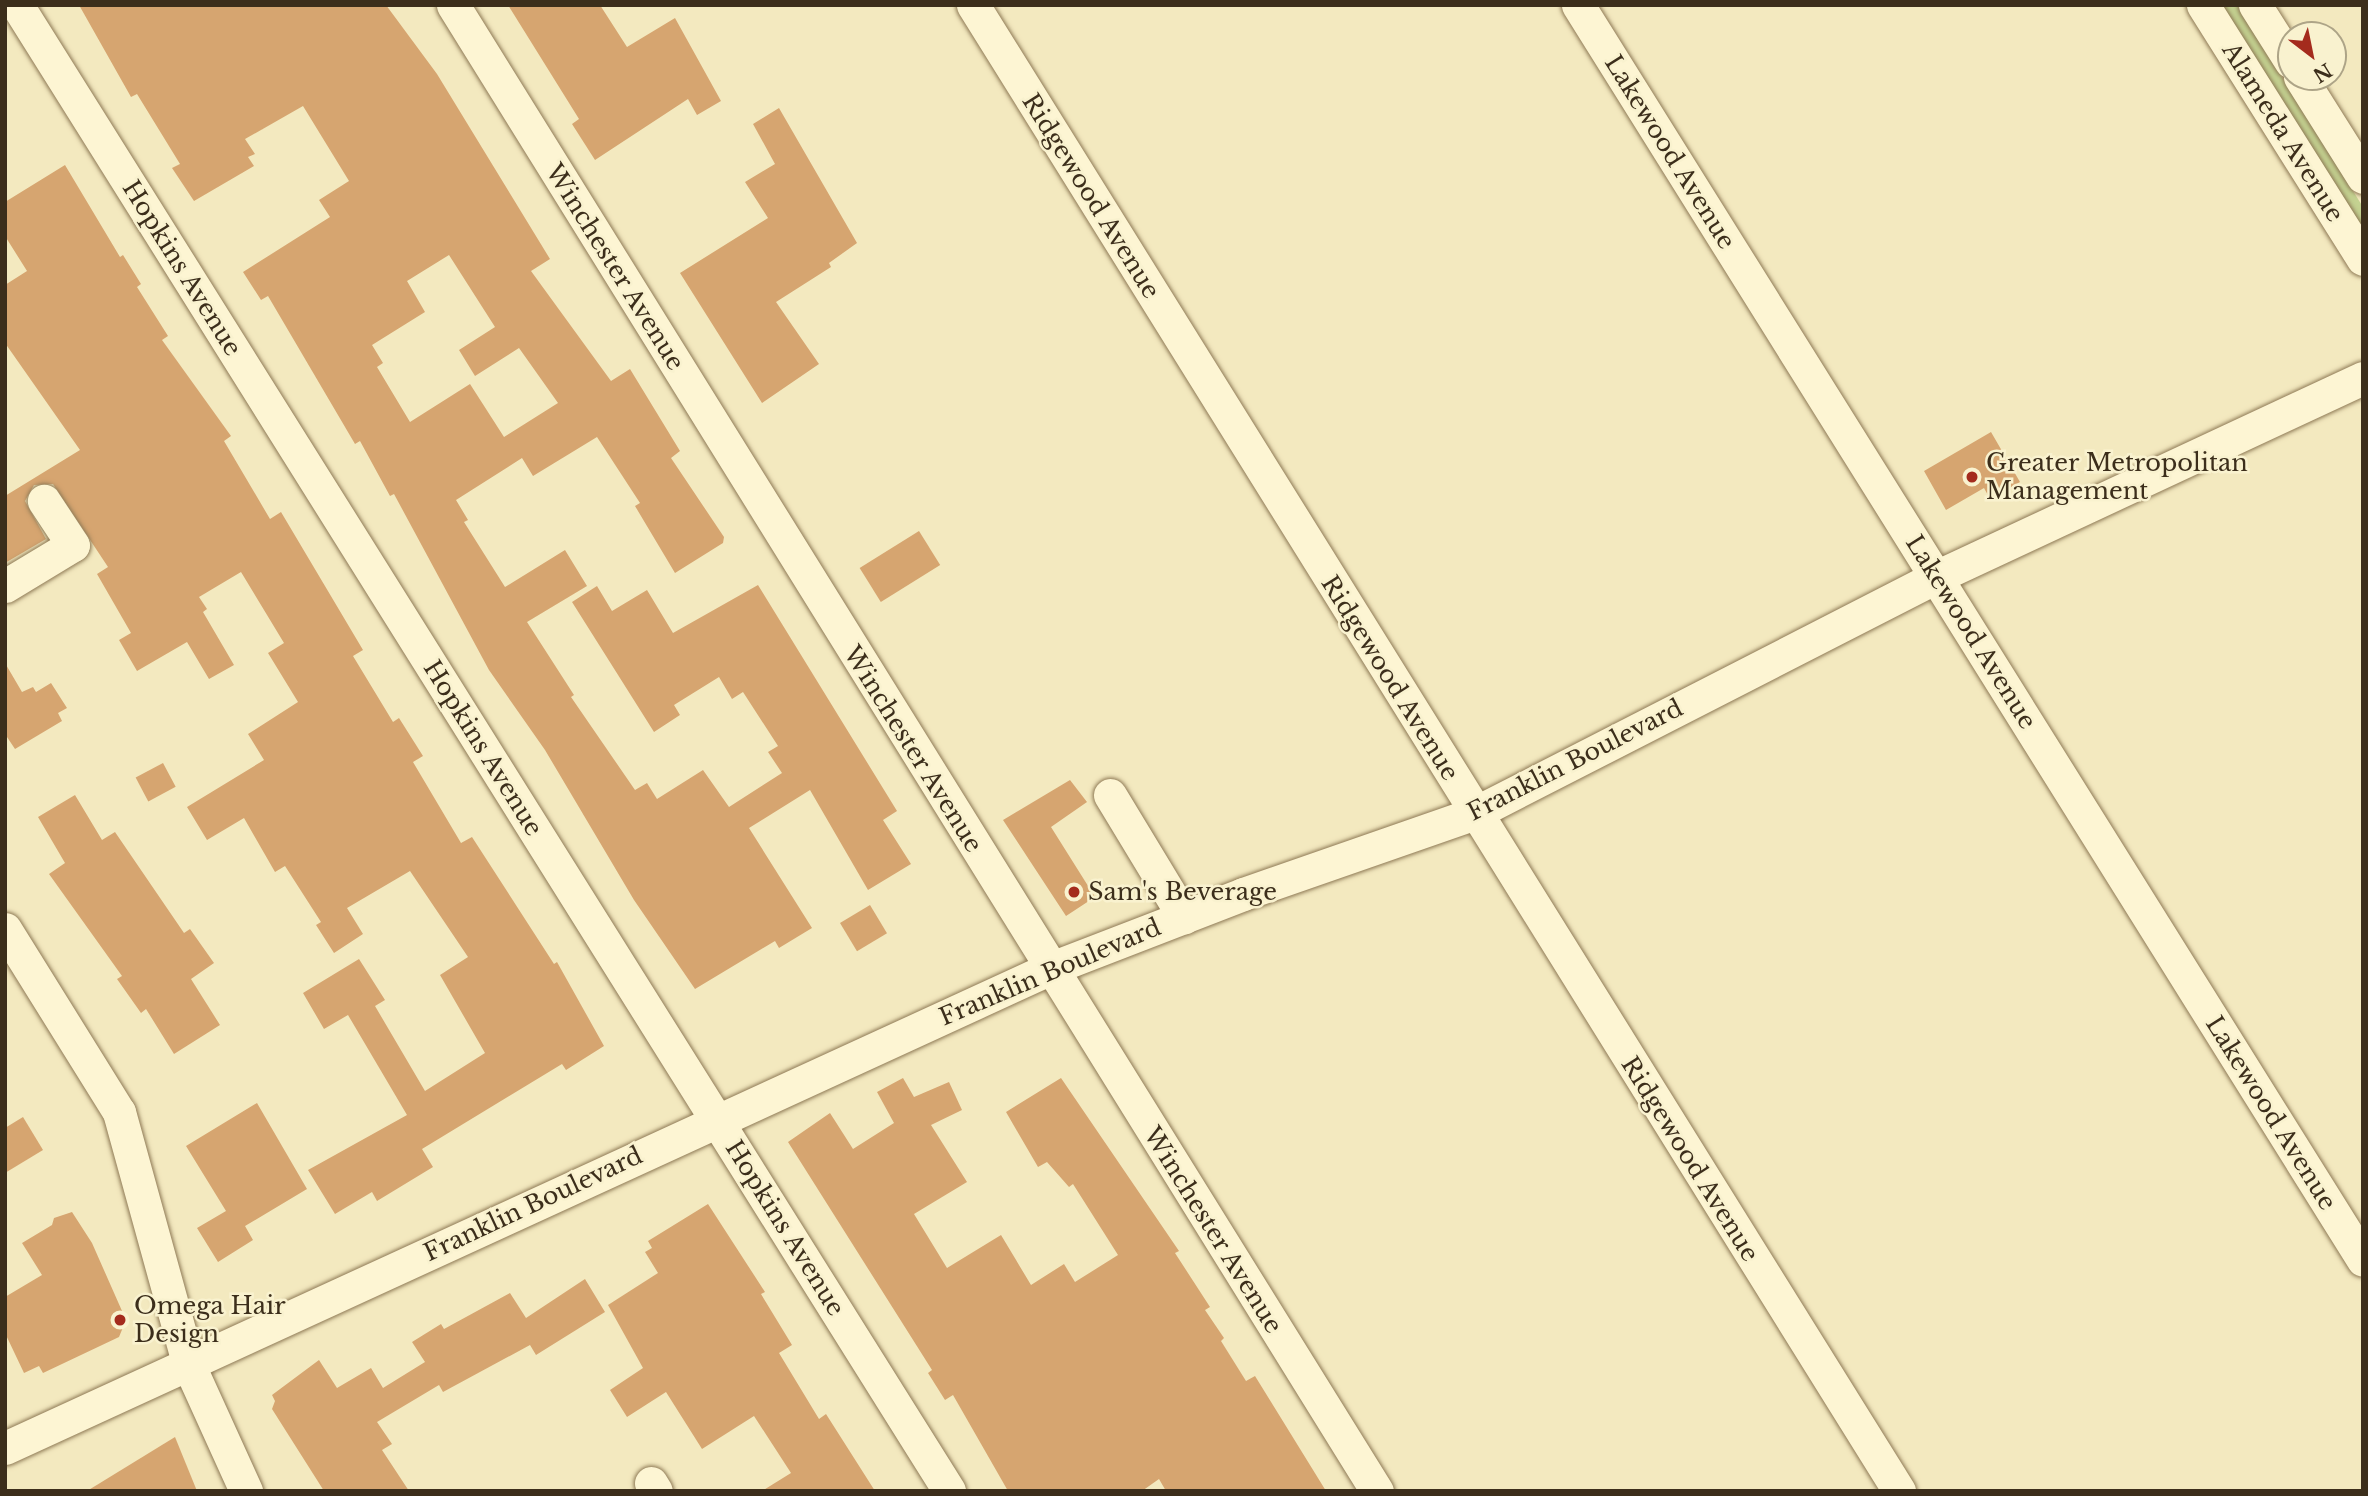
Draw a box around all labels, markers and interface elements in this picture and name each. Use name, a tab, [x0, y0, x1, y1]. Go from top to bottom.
north arrow	[2277, 21, 2347, 91]
street label: Alameda Avenue	[2216, 37, 2350, 227]
street label: Lakewood Avenue	[1598, 49, 1742, 255]
text: N	[2309, 58, 2336, 87]
street label: Ridgewood Avenue	[1016, 88, 1166, 304]
street label: Winchester Avenue	[539, 158, 691, 376]
street label: Hopkins Avenue	[116, 175, 248, 361]
place label: Greater Metropolitan Management	[1986, 449, 2248, 505]
marker: Greater Metropolitan Management	[1964, 469, 1980, 485]
street label: Lakewood Avenue	[1899, 529, 2043, 735]
street label: Ridgewood Avenue	[1315, 570, 1465, 786]
street label: Winchester Avenue	[837, 640, 989, 858]
street label: Hopkins Avenue	[417, 655, 549, 841]
street label: Franklin Boulevard	[1462, 693, 1688, 827]
place label: Sam's Beverage	[1088, 878, 1277, 906]
marker: Sam's Beverage	[1066, 884, 1082, 900]
street label: Franklin Boulevard	[935, 912, 1165, 1032]
street label: Lakewood Avenue	[2199, 1010, 2343, 1216]
street label: Ridgewood Avenue	[1615, 1051, 1765, 1267]
street label: Winchester Avenue	[1137, 1121, 1289, 1339]
street label: Hopkins Avenue	[719, 1135, 851, 1321]
street label: Franklin Boulevard	[419, 1141, 647, 1267]
place label: Omega Hair Design	[134, 1292, 286, 1348]
marker: Omega Hair Design	[112, 1312, 128, 1328]

